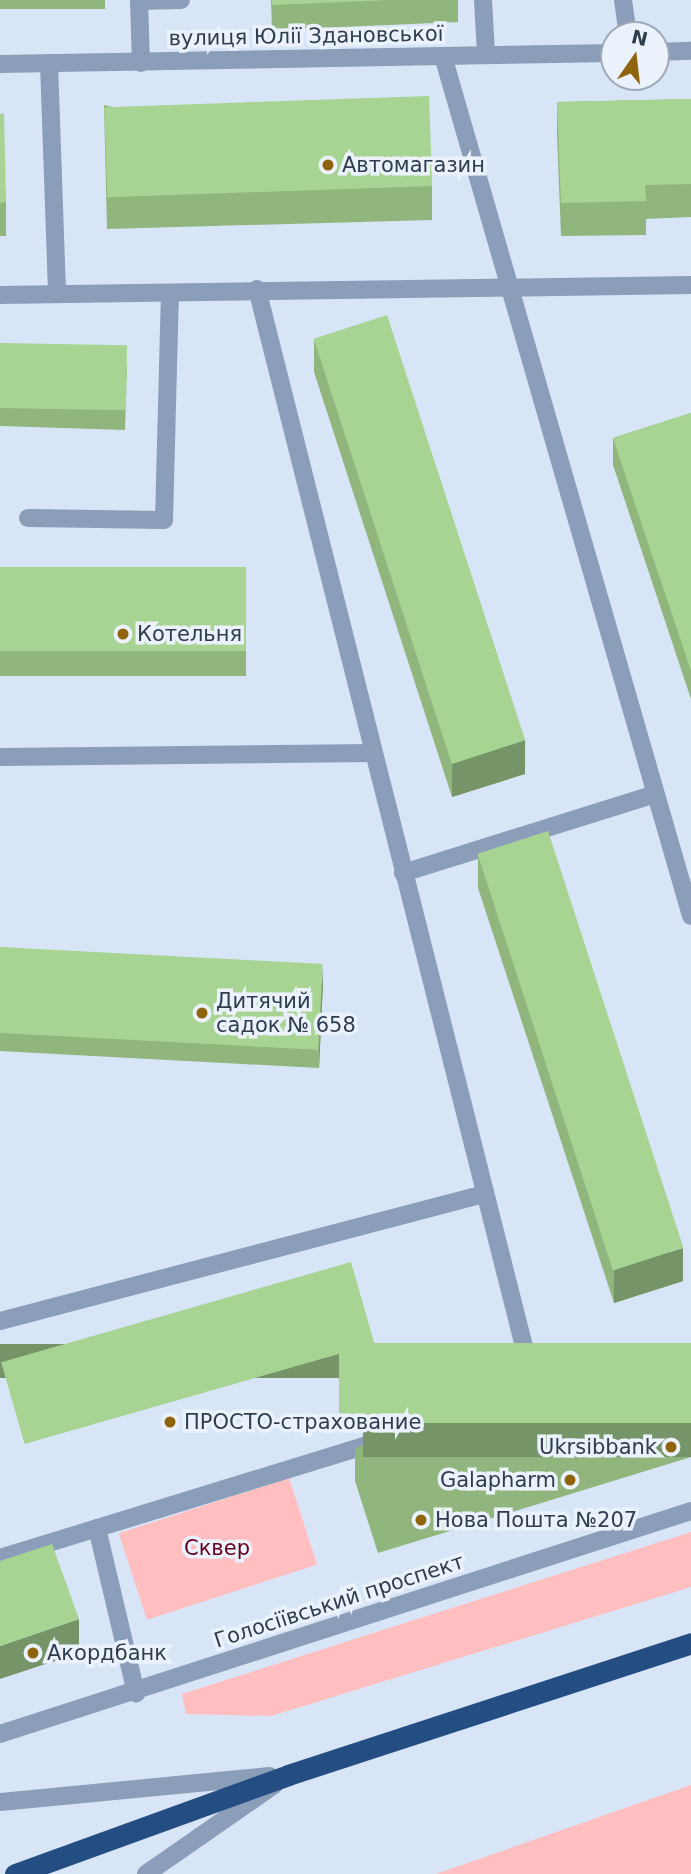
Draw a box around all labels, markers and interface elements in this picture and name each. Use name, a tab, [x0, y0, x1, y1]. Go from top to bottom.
street label: вулиця Юлії Здановської	[168, 21, 444, 51]
north arrow	[600, 21, 670, 91]
text: N	[629, 25, 650, 50]
place label: Автомагазин	[342, 152, 485, 178]
marker: Автомагазин	[320, 157, 336, 173]
place label: Котельня	[137, 621, 242, 647]
marker: Котельня	[115, 626, 131, 642]
place label: Дитячий садок № 658	[216, 988, 356, 1038]
marker: Дитячий садок № 658	[194, 1005, 210, 1021]
place label: ПРОСТО-страхование	[184, 1409, 421, 1435]
marker: ПРОСТО-страхование	[162, 1414, 178, 1430]
place label: Ukrsibbank	[539, 1434, 657, 1460]
marker: Ukrsibbank	[663, 1439, 679, 1455]
place label: Galapharm	[440, 1467, 556, 1493]
marker: Galapharm	[562, 1472, 578, 1488]
place label: Нова Пошта №207	[435, 1507, 637, 1533]
marker: Нова Пошта №207	[413, 1512, 429, 1528]
park label: Сквер	[184, 1535, 250, 1561]
street label: Голосіївський проспект	[211, 1549, 467, 1653]
place label: Акордбанк	[47, 1640, 167, 1666]
marker: Акордбанк	[25, 1645, 41, 1661]

